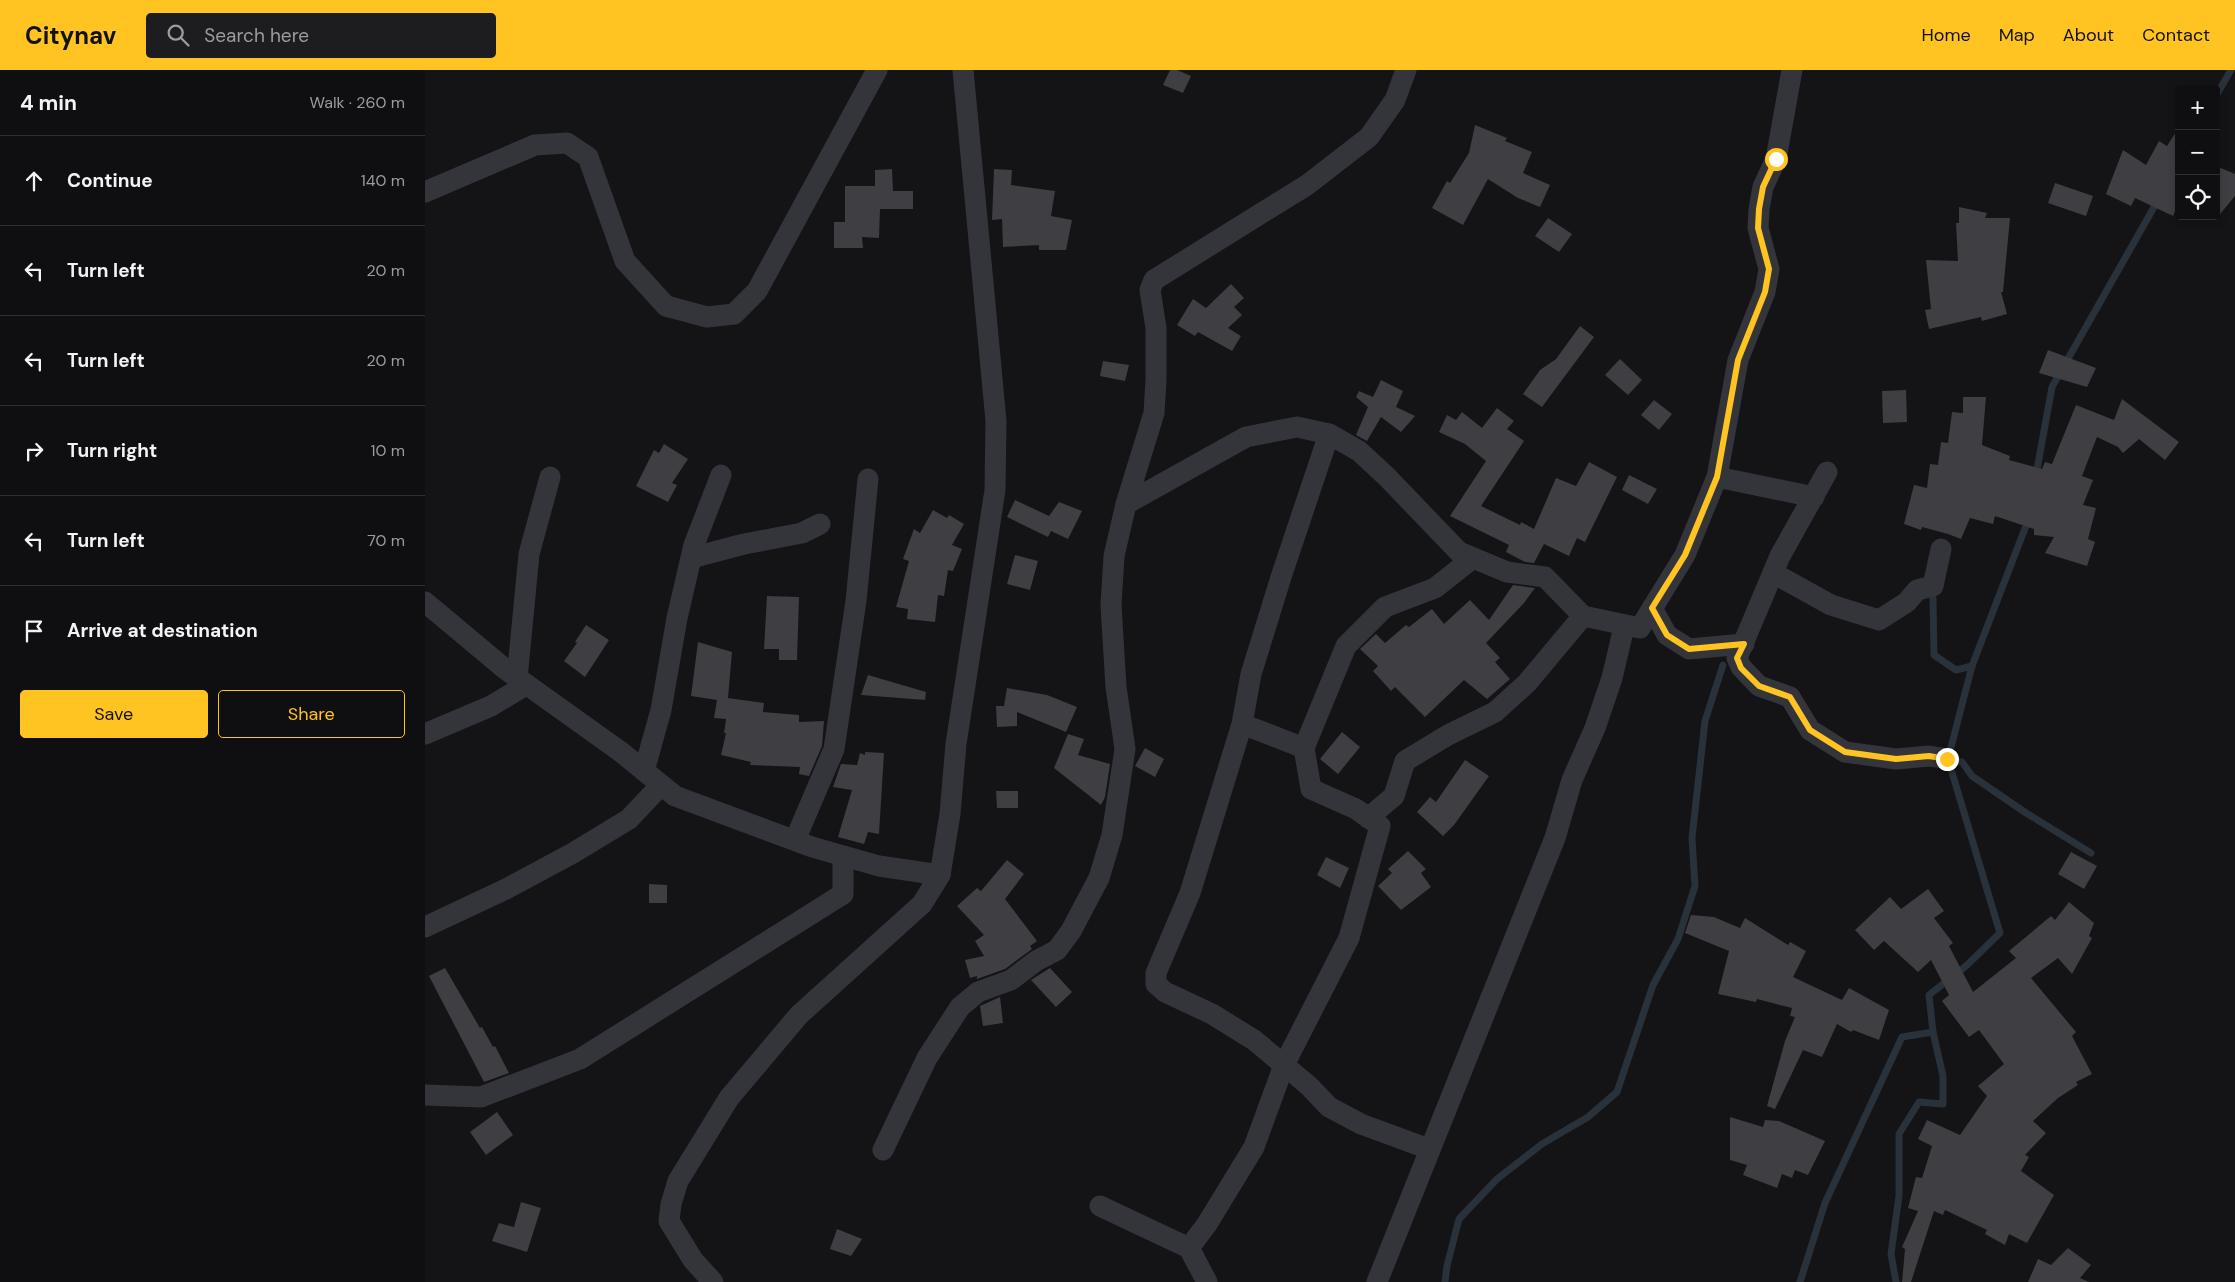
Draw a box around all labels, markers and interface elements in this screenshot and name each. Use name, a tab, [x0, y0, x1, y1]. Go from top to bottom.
search box	[146, 13, 496, 58]
text: Citynav	[25, 20, 116, 51]
icon: search	[164, 21, 192, 49]
text: Search here	[204, 23, 309, 48]
text: Home	[1921, 23, 1971, 47]
text: Map	[1999, 23, 2035, 47]
text: About	[2063, 23, 2114, 47]
text: Contact	[2142, 23, 2210, 47]
map controls	[2175, 85, 2220, 220]
button: +	[2175, 85, 2220, 130]
text: 4 min	[20, 89, 77, 117]
text: Walk · 260 m	[310, 92, 405, 113]
button: −	[2175, 130, 2220, 175]
route start	[1765, 148, 1788, 171]
icon: ahead	[20, 167, 48, 195]
text: Continue	[67, 168, 153, 193]
text: 140 m	[361, 170, 405, 191]
button: locate	[2175, 175, 2220, 220]
icon: left	[20, 257, 48, 285]
text: Turn left	[67, 258, 145, 283]
text: 20 m	[366, 260, 405, 281]
icon: left	[20, 347, 48, 375]
text: Turn left	[67, 348, 145, 373]
text: 20 m	[366, 350, 405, 371]
icon: right	[20, 437, 48, 465]
text: Turn right	[67, 438, 157, 463]
text: 10 m	[371, 440, 405, 461]
icon: left	[20, 527, 48, 555]
text: Turn left	[67, 528, 145, 553]
text: 70 m	[367, 530, 405, 551]
icon: arrive	[20, 617, 48, 645]
text: Arrive at destination	[67, 618, 258, 643]
button: Save	[20, 690, 208, 738]
button: Share	[218, 690, 405, 738]
route end	[1936, 748, 1959, 771]

